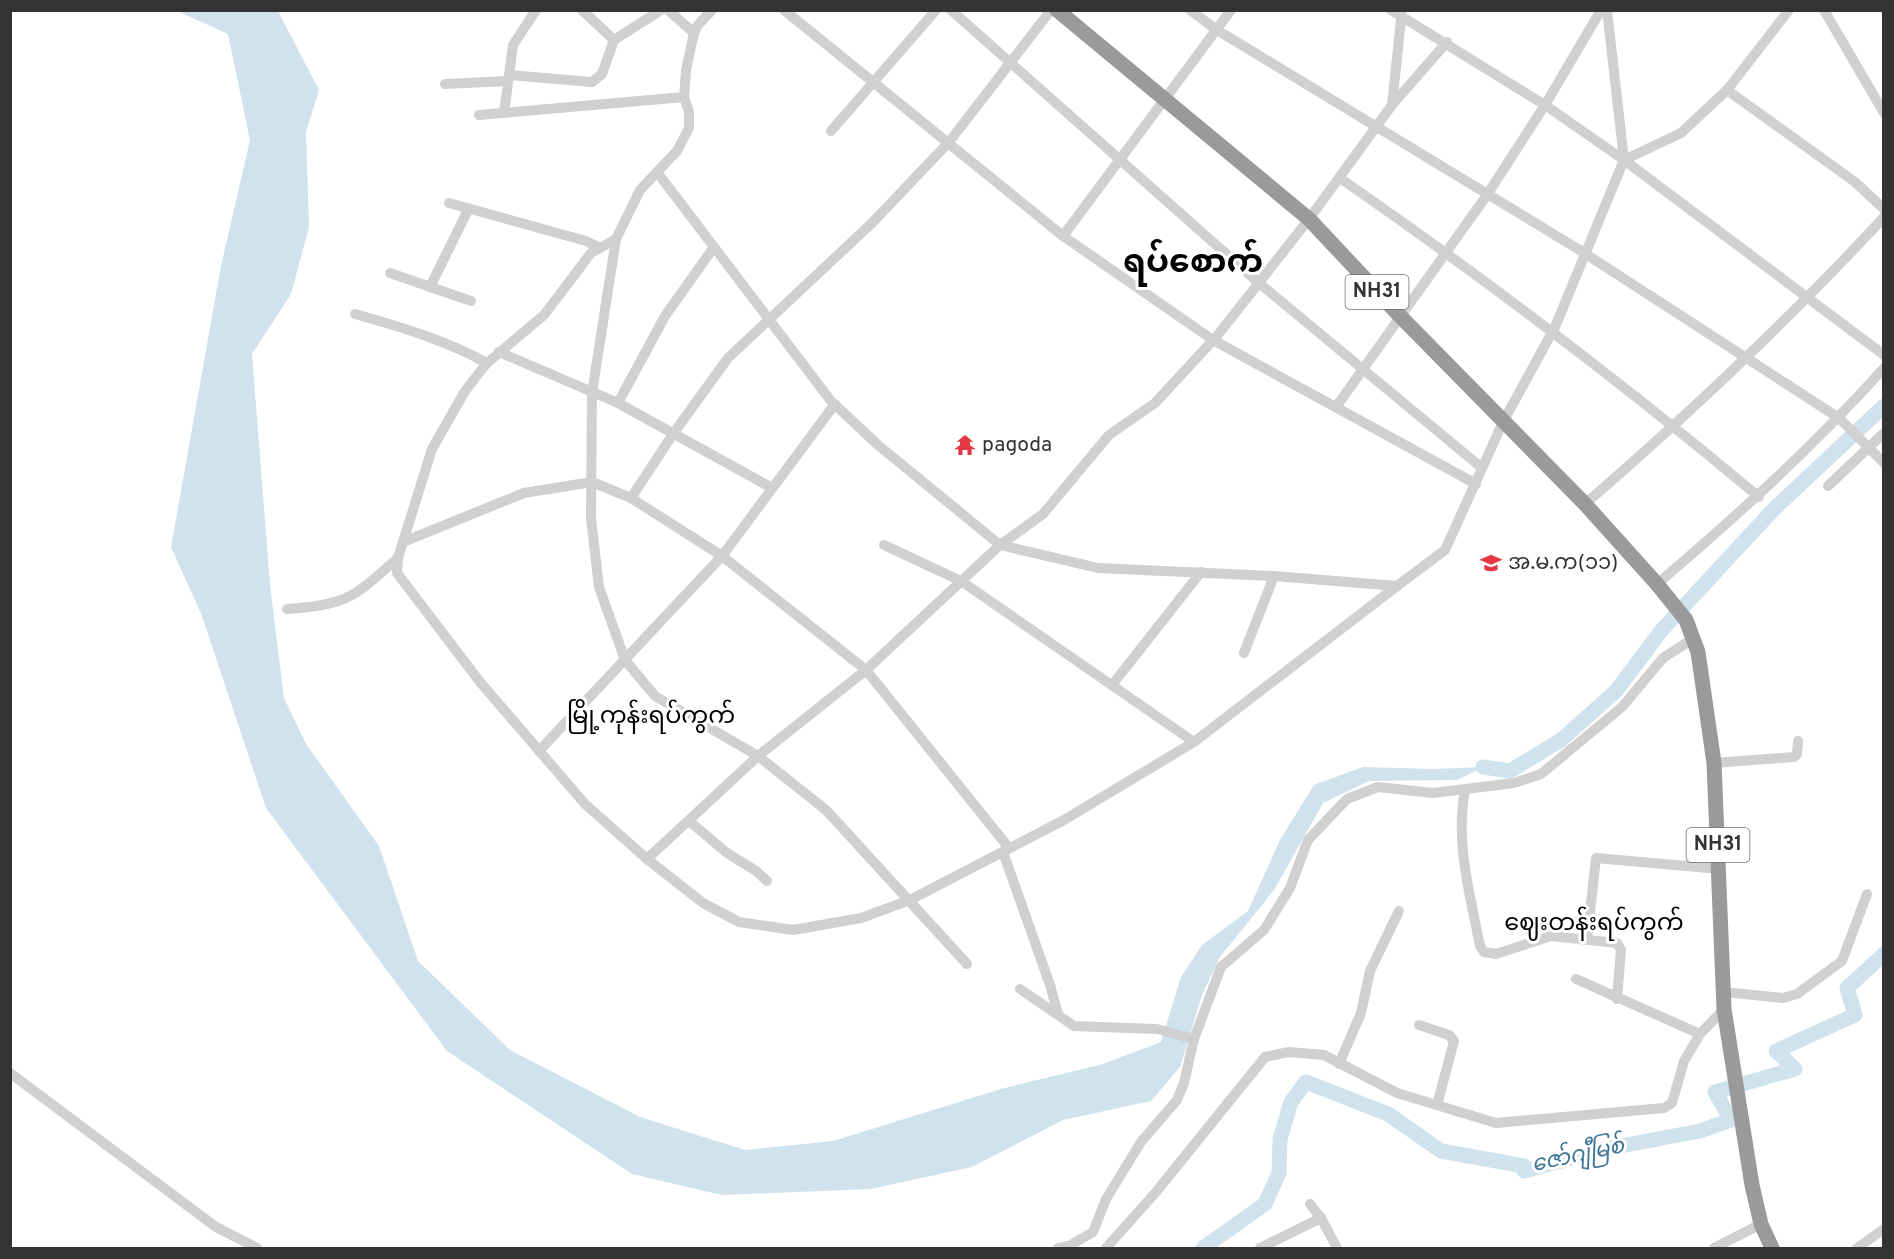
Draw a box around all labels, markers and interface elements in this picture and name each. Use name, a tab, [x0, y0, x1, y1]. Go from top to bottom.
district label: ရပ်စောက်	[1123, 238, 1263, 287]
road number: NH31	[1346, 275, 1408, 309]
place label: pagoda	[982, 432, 1052, 459]
temple icon: pagoda	[953, 433, 977, 457]
place label: အ.မ.က(၁၁)	[1508, 550, 1618, 577]
school or university icon: အ.မ.က(၁၁)	[1479, 551, 1503, 575]
district label: မြို့ကုန်းရပ်ကွက်	[567, 699, 735, 734]
road number: NH31	[1686, 828, 1750, 862]
district label: ဈေးတန်းရပ်ကွက်	[1504, 906, 1684, 941]
water label: ဇော်ဂျီမြစ်	[1529, 1129, 1629, 1182]

